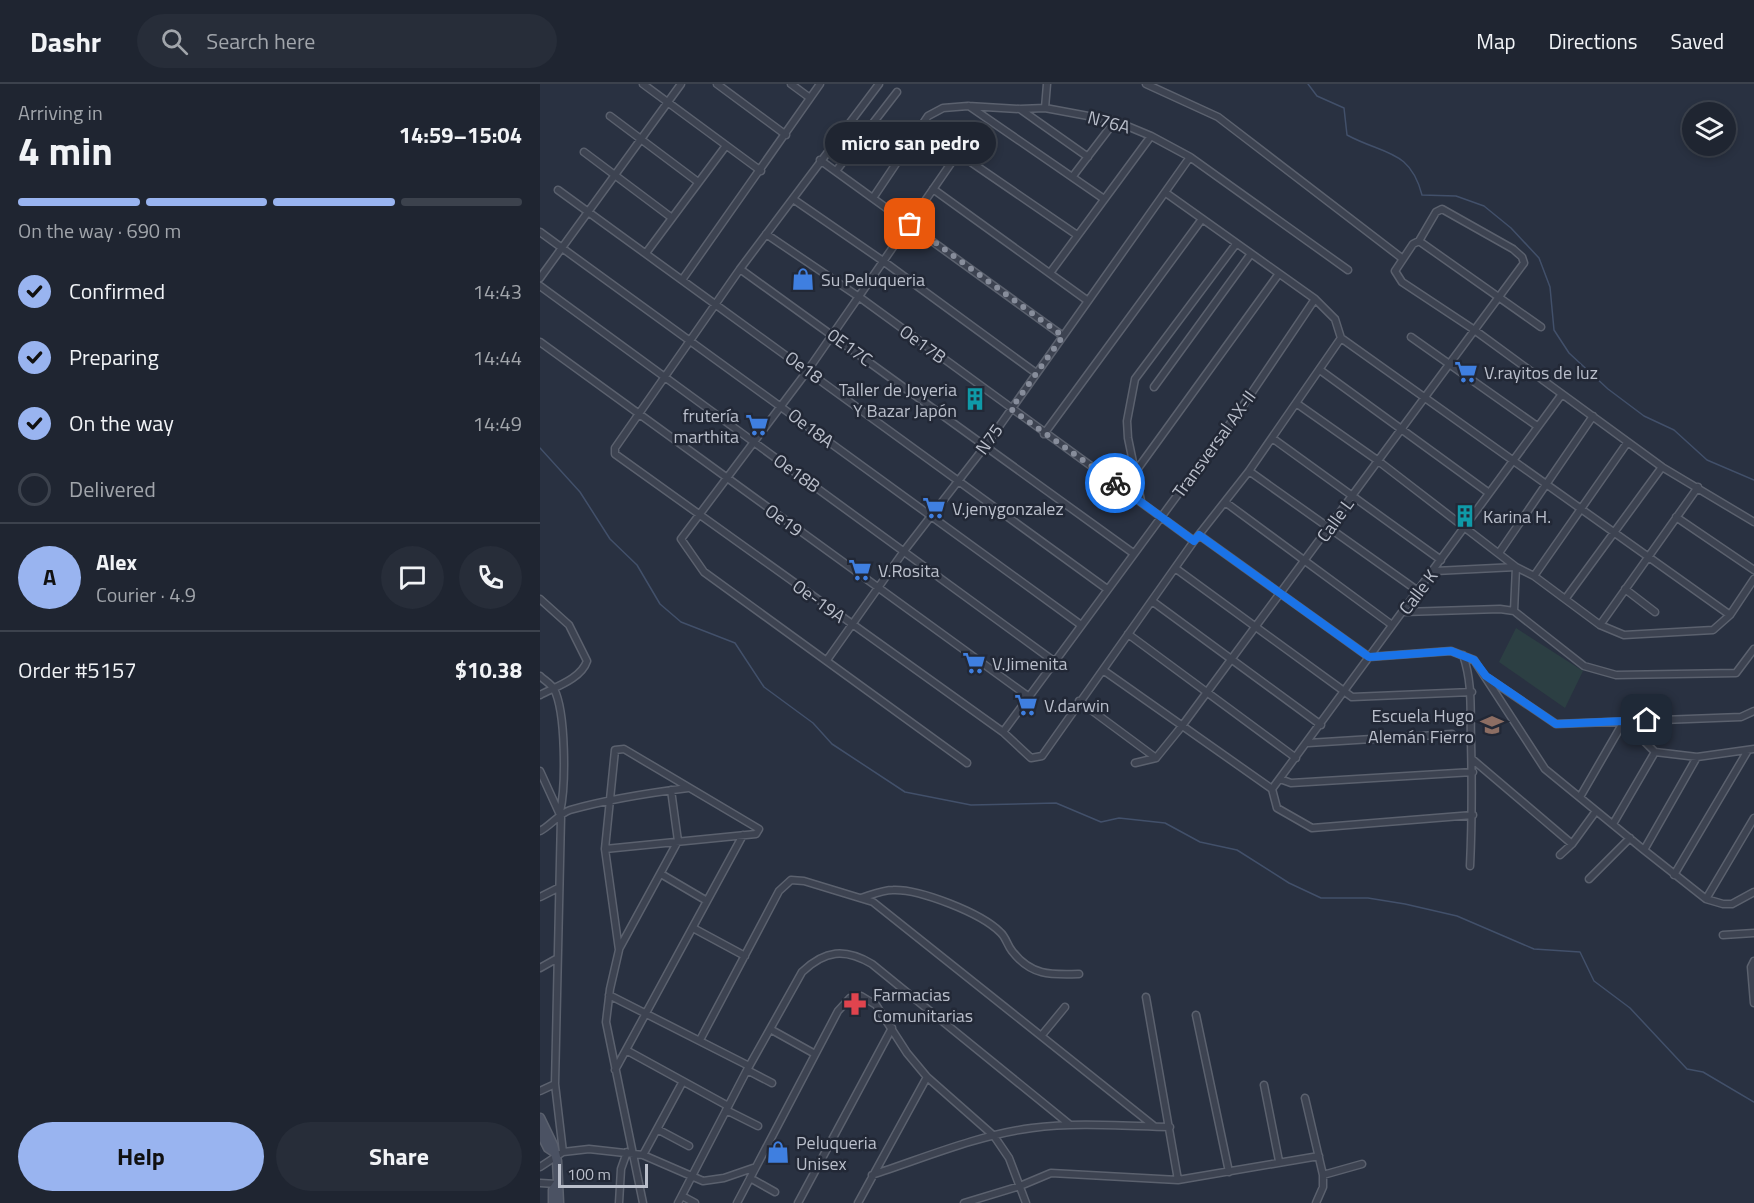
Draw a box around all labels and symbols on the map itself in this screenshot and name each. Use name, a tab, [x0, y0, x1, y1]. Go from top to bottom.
street label: N76A	[1085, 103, 1134, 141]
callout: micro san pedro	[824, 122, 995, 164]
pin	[884, 198, 935, 249]
shop icon: Su Peluqueria	[790, 266, 816, 292]
place label: Su Peluqueria	[821, 266, 925, 293]
street label: Oe17B	[894, 318, 952, 370]
street label: 0E17C	[822, 321, 878, 373]
street label: Oe18	[779, 344, 829, 390]
supermarket icon: V.rayitos de luz	[1453, 359, 1479, 385]
place label: V.rayitos de luz	[1484, 359, 1598, 386]
place label: Taller de Joyeria Y Bazar Japón	[839, 376, 957, 424]
street label: Transversal AX-II	[1166, 385, 1262, 503]
building icon: Taller de Joyeria Y Bazar Japón	[962, 386, 988, 412]
place label: frutería marthita	[673, 402, 739, 450]
street label: Oe18A	[782, 402, 840, 455]
supermarket icon: frutería marthita	[744, 412, 770, 438]
street label: N75	[969, 418, 1009, 460]
street label: Oe18B	[768, 447, 826, 499]
courier	[1085, 453, 1145, 513]
street label: Calle L	[1310, 492, 1360, 548]
supermarket icon: V.jenygonzalez	[921, 495, 947, 521]
place label: V.jenygonzalez	[952, 495, 1064, 522]
street label: Oe19	[759, 497, 809, 543]
building icon: Karina H.	[1452, 503, 1478, 529]
place label: Karina H.	[1483, 503, 1551, 530]
supermarket icon: V.Rosita	[847, 557, 873, 583]
place label: V.Rosita	[878, 557, 940, 584]
street label: Calle K	[1392, 564, 1444, 620]
street label: Oe-19A	[787, 573, 851, 630]
supermarket icon: V.Jimenita	[961, 650, 987, 676]
place label: V.Jimenita	[992, 650, 1068, 677]
supermarket icon: V.darwin	[1013, 692, 1039, 718]
place label: V.darwin	[1044, 692, 1110, 719]
pin	[1621, 694, 1672, 745]
place label: Escuela Hugo Alemán Fierro	[1368, 702, 1474, 750]
school or university icon: Escuela Hugo Alemán Fierro	[1479, 712, 1505, 738]
place label: Farmacias Comunitarias	[873, 981, 973, 1029]
pharmacy icon: Farmacias Comunitarias	[842, 991, 868, 1017]
place label: Peluqueria Unisex	[796, 1129, 877, 1177]
shop icon: Peluqueria Unisex	[765, 1139, 791, 1165]
scale bar	[558, 1161, 648, 1188]

